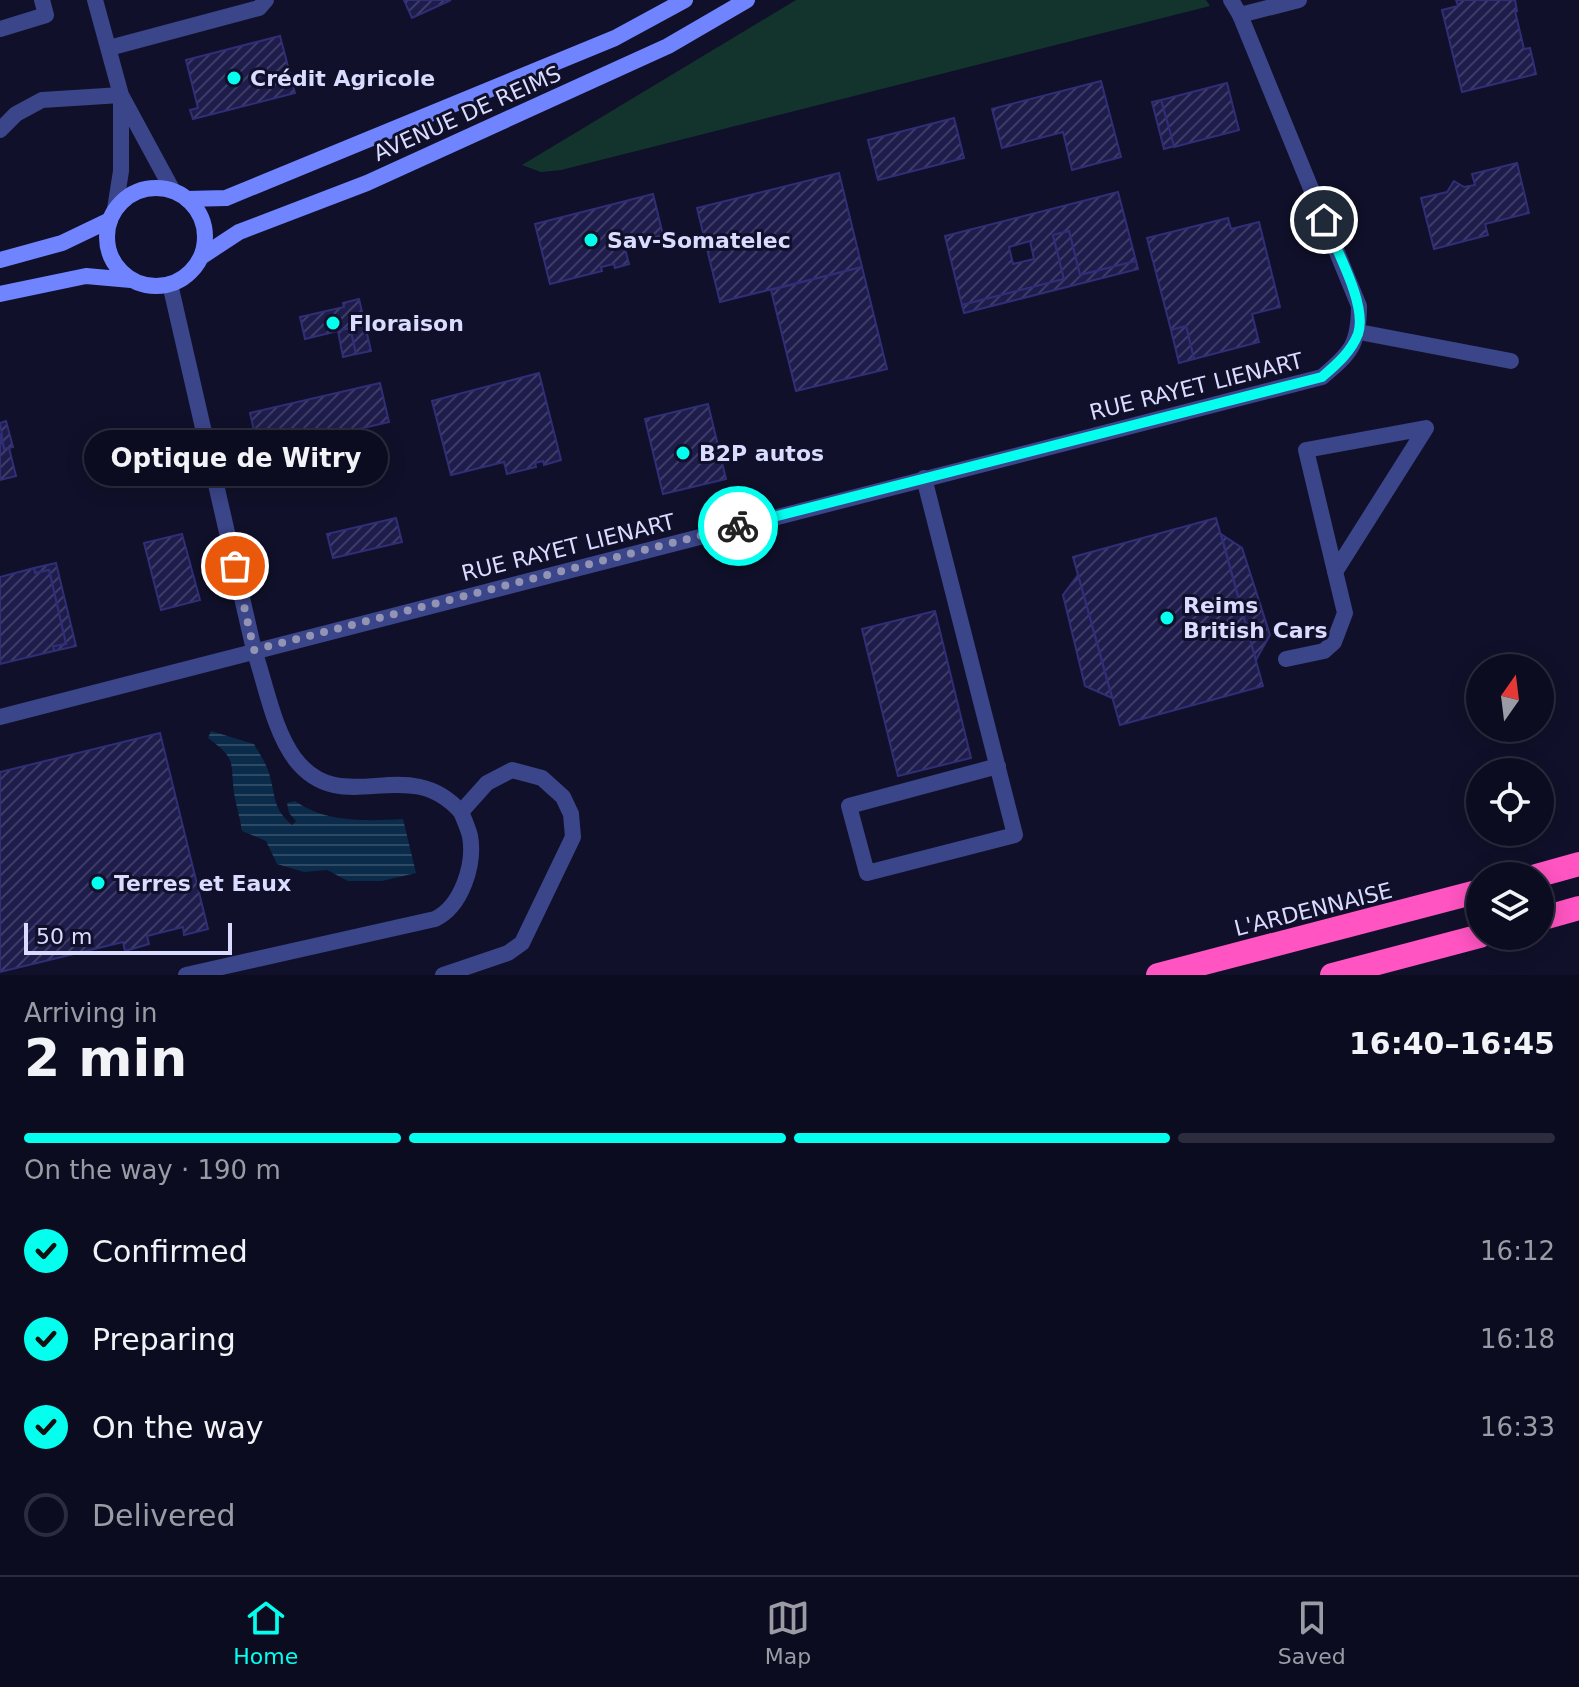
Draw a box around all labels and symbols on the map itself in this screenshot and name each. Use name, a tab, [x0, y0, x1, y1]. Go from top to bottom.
street label: AVENUE DE REIMS	[370, 61, 565, 166]
place label: Crédit Agricole	[250, 66, 435, 91]
marker: Crédit Agricole	[225, 69, 243, 87]
pin	[1290, 186, 1358, 254]
place label: Sav-Somatelec	[607, 228, 791, 253]
marker: Sav-Somatelec	[582, 231, 600, 249]
place label: Floraison	[349, 311, 464, 336]
marker: Floraison	[324, 314, 342, 332]
street label: RUE RAYET LIENART	[1087, 348, 1306, 425]
callout: Optique de Witry	[83, 430, 387, 486]
place label: B2P autos	[699, 441, 824, 466]
marker: B2P autos	[674, 444, 692, 462]
courier	[698, 486, 778, 566]
street label: RUE RAYET LIENART	[459, 509, 678, 586]
pin	[201, 532, 269, 600]
place label: Reims British Cars	[1183, 593, 1328, 643]
marker: Reims British Cars	[1158, 609, 1176, 627]
north arrow	[1466, 654, 1554, 742]
place label: Terres et Eaux	[114, 871, 291, 896]
marker: Terres et Eaux	[89, 874, 107, 892]
street label: L'ARDENNAISE	[1232, 878, 1395, 941]
scale bar	[24, 919, 232, 955]

